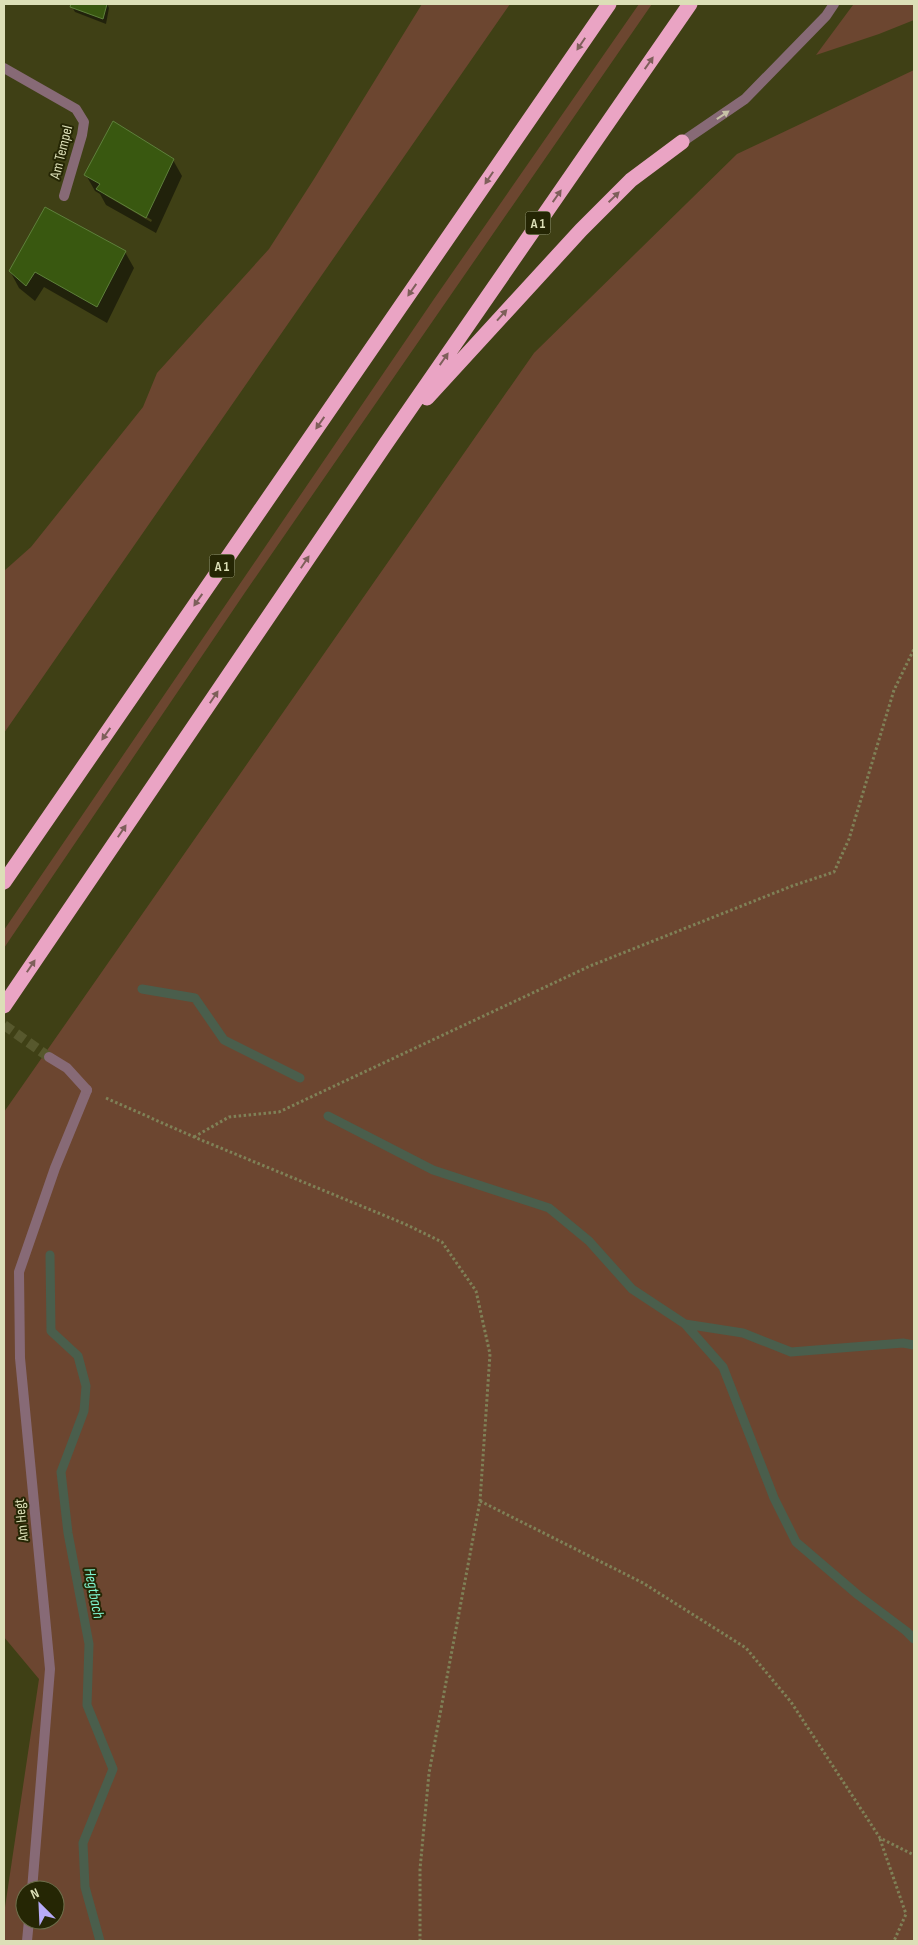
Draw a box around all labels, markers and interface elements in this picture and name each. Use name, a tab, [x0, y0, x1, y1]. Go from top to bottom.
one-way arrow	[576, 37, 586, 51]
one-way arrow	[644, 56, 654, 70]
one-way arrow	[716, 110, 729, 120]
street label: Am Tempel	[45, 123, 77, 182]
one-way arrow	[484, 171, 494, 185]
one-way arrow	[552, 190, 562, 203]
one-way arrow	[607, 191, 619, 203]
road number: A 1	[526, 212, 550, 234]
one-way arrow	[407, 283, 417, 296]
one-way arrow	[496, 310, 508, 322]
one-way arrow	[439, 352, 449, 366]
one-way arrow	[315, 417, 325, 430]
road number: A 1	[210, 554, 234, 578]
one-way arrow	[300, 556, 310, 569]
one-way arrow	[193, 594, 203, 607]
one-way arrow	[209, 690, 219, 703]
one-way arrow	[101, 727, 111, 741]
one-way arrow	[118, 824, 127, 838]
one-way arrow	[26, 959, 36, 972]
street label: Am Hegt	[10, 1497, 33, 1543]
water label: Hegtbach	[79, 1566, 108, 1621]
north arrow	[15, 1880, 65, 1930]
text: N	[28, 1884, 42, 1903]

